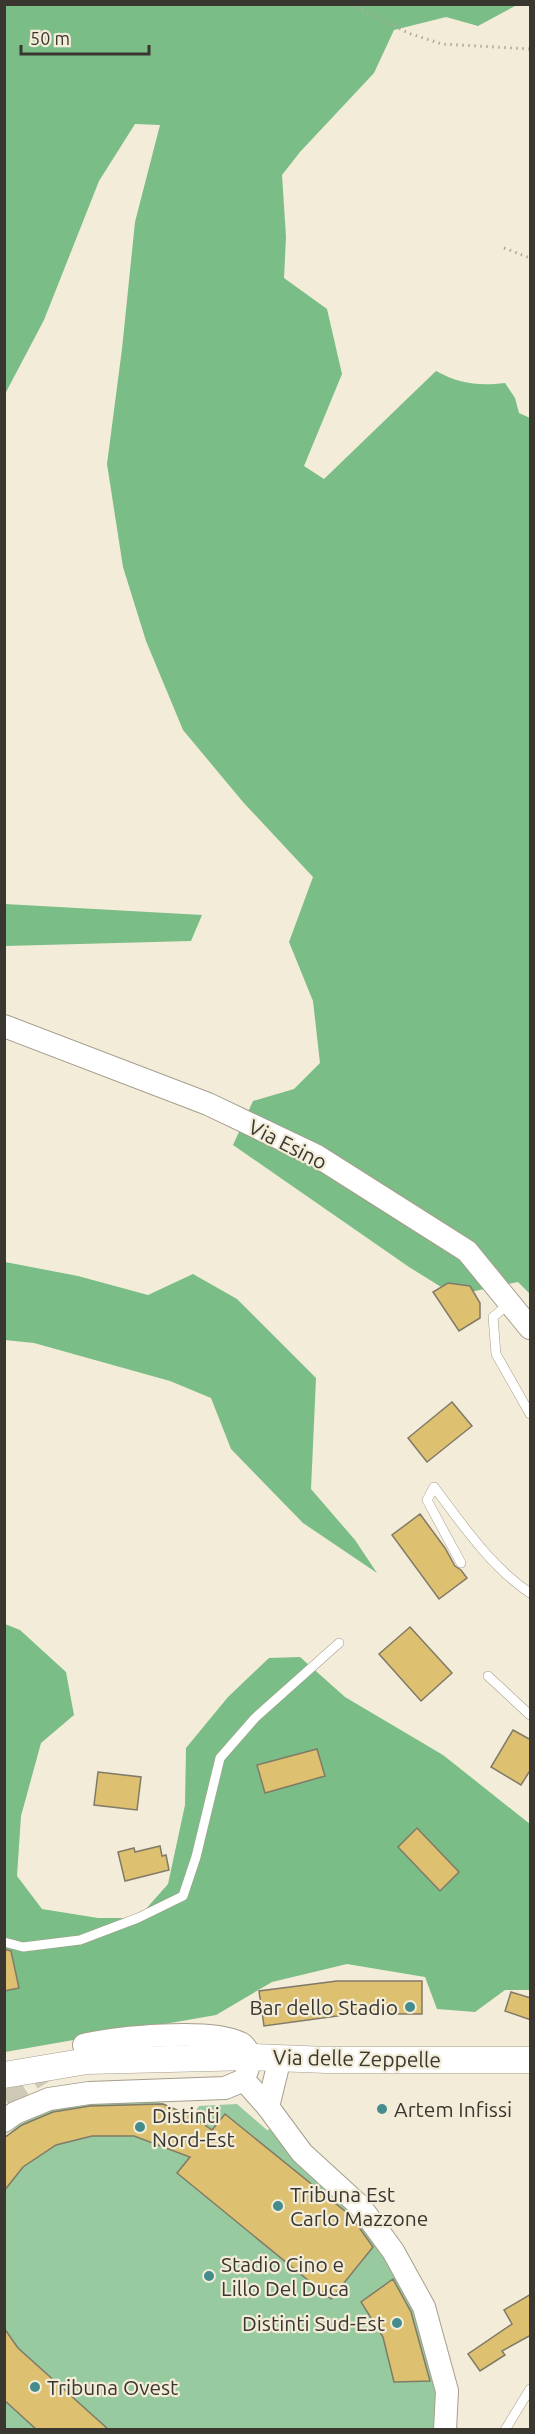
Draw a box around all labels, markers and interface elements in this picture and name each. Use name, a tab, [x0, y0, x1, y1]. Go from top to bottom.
scale bar	[21, 18, 148, 56]
text: 50 m	[30, 28, 70, 48]
street label: Via Esino	[245, 1114, 331, 1174]
place label: Bar dello Stadio	[249, 1995, 398, 2019]
marker: Bar dello Stadio	[403, 2000, 417, 2014]
street label: Via delle Zeppelle	[273, 2045, 441, 2071]
place label: Artem Infissi	[394, 2097, 512, 2121]
marker: Artem Infissi	[375, 2102, 389, 2116]
place label: Distinti Nord-Est	[152, 2103, 235, 2151]
marker: Distinti Nord-Est	[133, 2120, 147, 2134]
place label: Tribuna Est Carlo Mazzone	[290, 2182, 428, 2230]
marker: Tribuna Est Carlo Mazzone	[271, 2199, 285, 2213]
place label: Stadio Cino e Lillo Del Duca	[221, 2252, 349, 2300]
marker: Stadio Cino e Lillo Del Duca	[202, 2269, 216, 2283]
place label: Distinti Sud-Est	[242, 2311, 385, 2335]
marker: Distinti Sud-Est	[390, 2316, 404, 2330]
place label: Tribuna Ovest	[47, 2375, 178, 2399]
marker: Tribuna Ovest	[28, 2380, 42, 2394]

